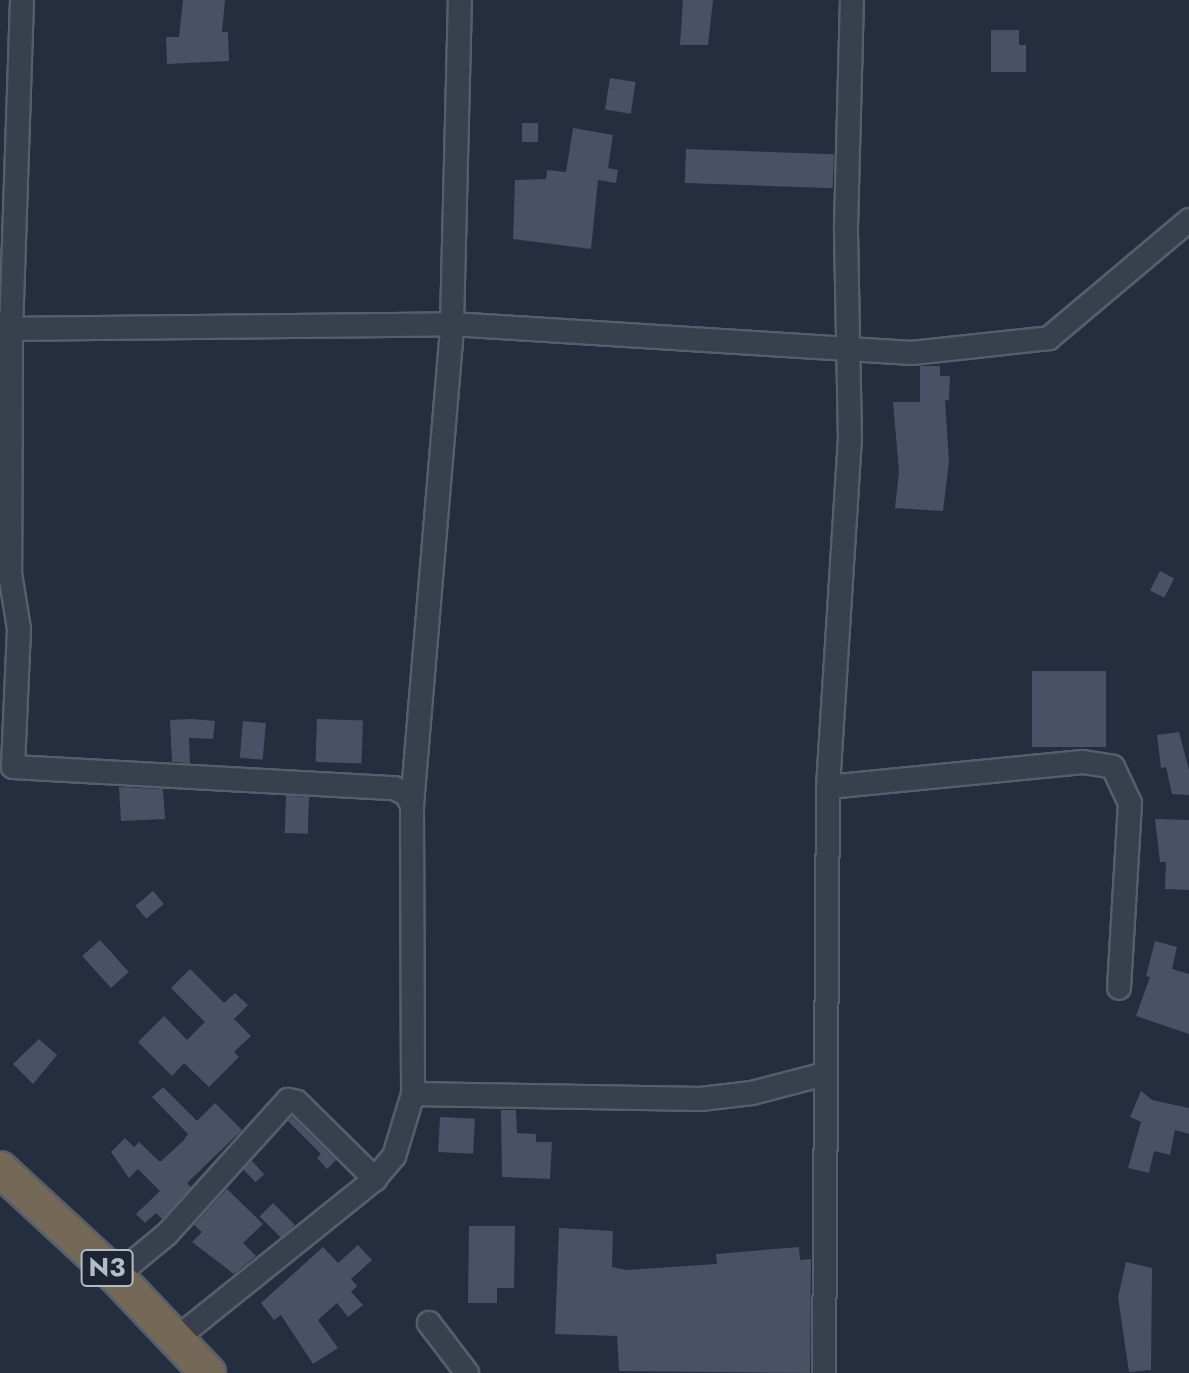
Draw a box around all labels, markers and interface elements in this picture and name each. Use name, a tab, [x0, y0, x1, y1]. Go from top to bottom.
road number: N3	[79, 1246, 135, 1290]

